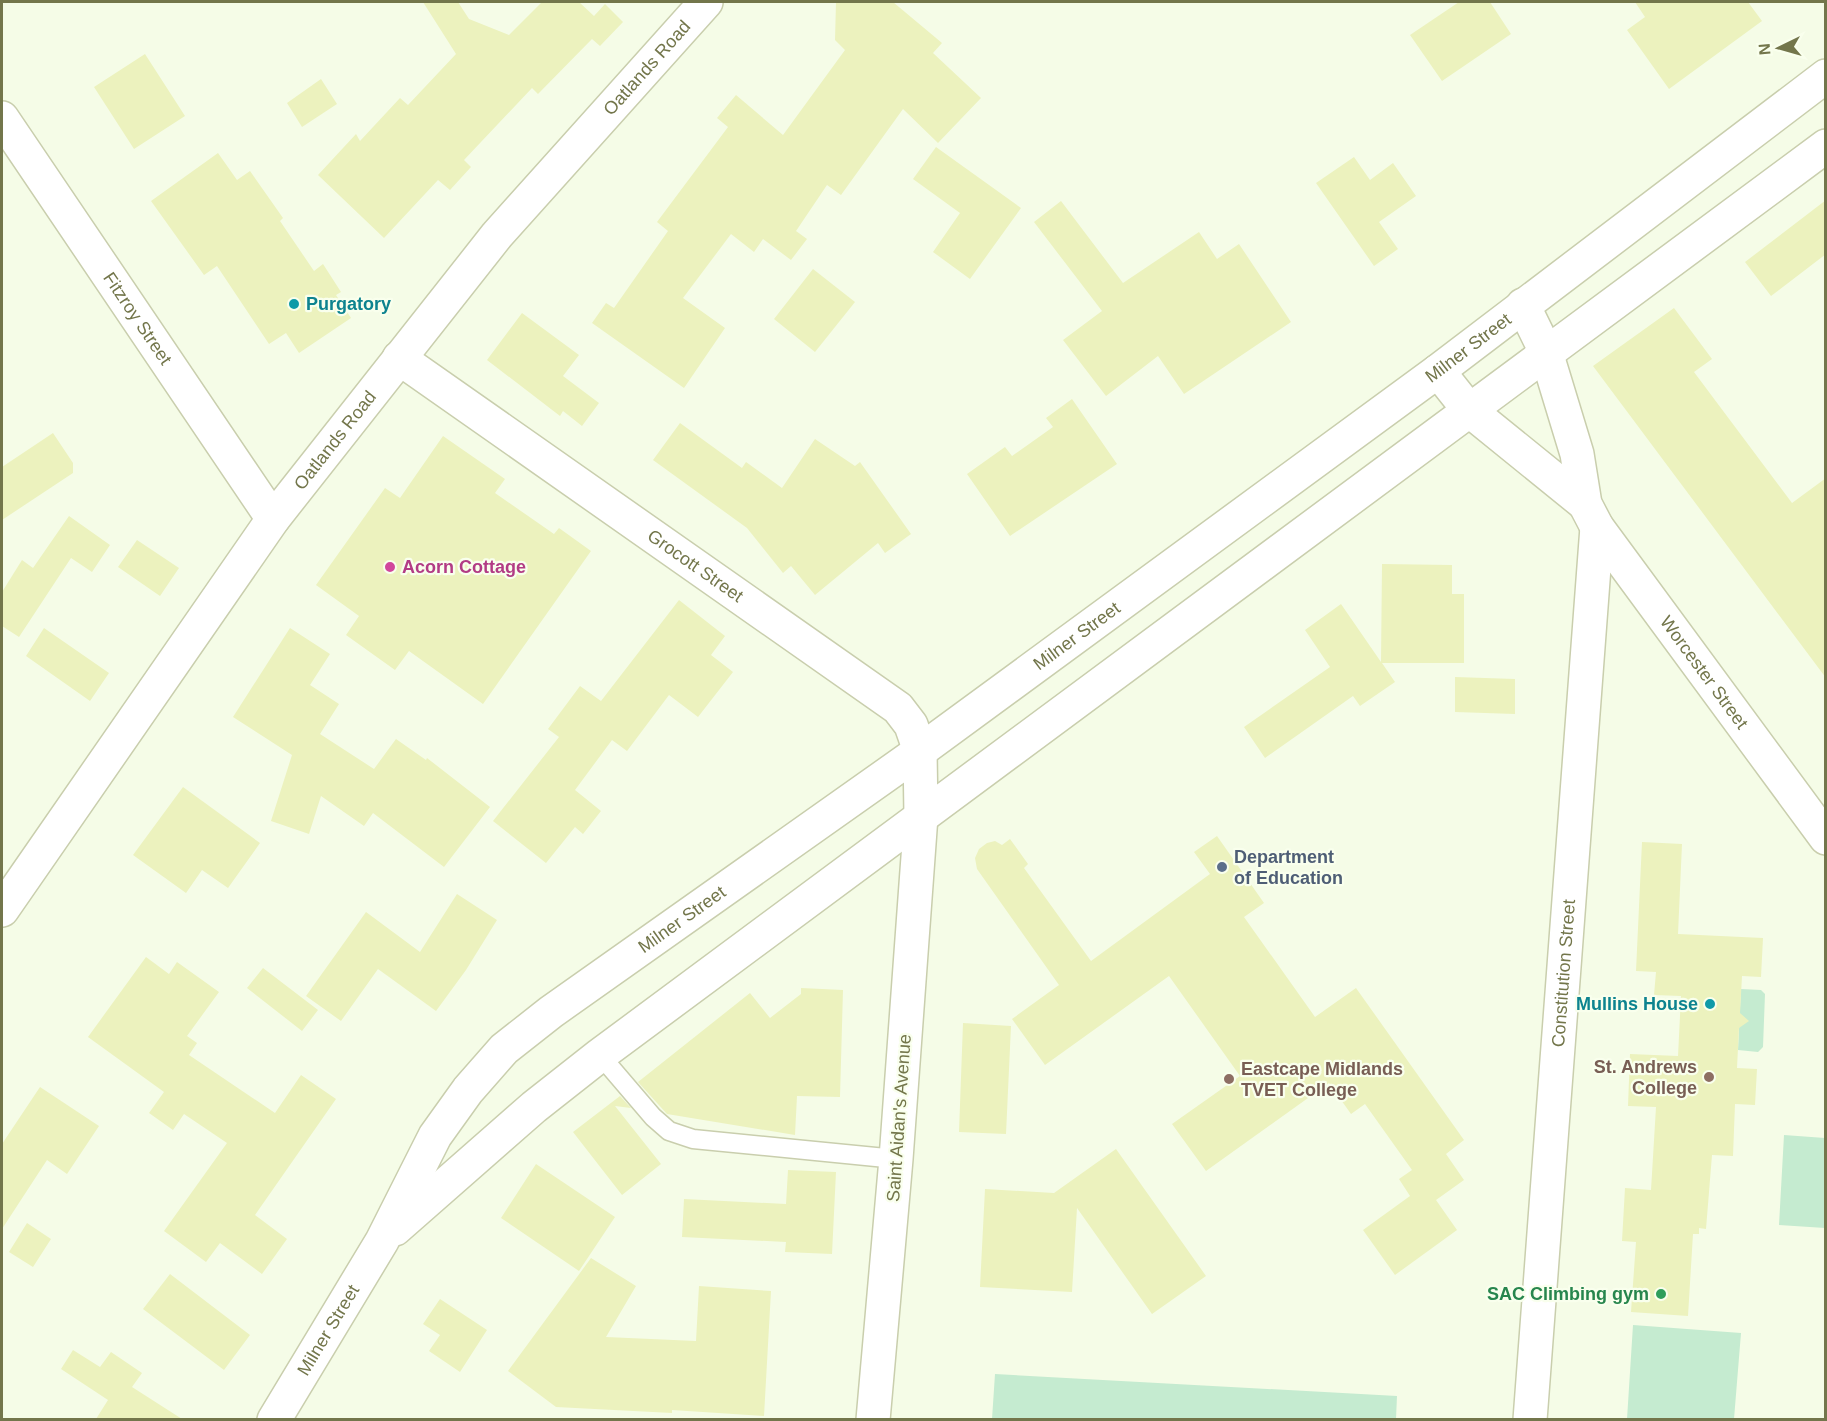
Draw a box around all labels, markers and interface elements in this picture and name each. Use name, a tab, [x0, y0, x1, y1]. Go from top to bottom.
street label: Oatlands Road	[599, 16, 695, 119]
north arrow	[1749, 18, 1809, 78]
text: N	[1756, 43, 1774, 56]
street label: Fitzroy Street	[99, 269, 176, 368]
place label: Purgatory	[306, 294, 391, 314]
marker: Purgatory	[287, 297, 301, 311]
street label: Milner Street	[1421, 309, 1515, 387]
street label: Oatlands Road	[290, 387, 380, 494]
street label: Grocott Street	[644, 525, 747, 606]
place label: Acorn Cottage	[402, 557, 526, 577]
marker: Acorn Cottage	[383, 560, 397, 574]
street label: Milner Street	[1030, 598, 1124, 674]
street label: Worcester Street	[1656, 612, 1752, 733]
place label: Department of Education	[1234, 847, 1343, 888]
marker: Department of Education	[1215, 860, 1229, 874]
street label: Milner Street	[634, 882, 729, 957]
street label: Constitution Street	[1548, 899, 1579, 1048]
place label: Mullins House	[1576, 994, 1698, 1014]
marker: Mullins House	[1703, 997, 1717, 1011]
street label: Saint Aidan's Avenue	[883, 1033, 915, 1203]
place label: St. Andrews College	[1594, 1057, 1697, 1098]
place label: Eastcape Midlands TVET College	[1241, 1059, 1403, 1100]
marker: St. Andrews College	[1702, 1070, 1716, 1084]
marker: Eastcape Midlands TVET College	[1222, 1072, 1236, 1086]
street label: Milner Street	[293, 1281, 363, 1379]
place label: SAC Climbing gym	[1487, 1284, 1649, 1304]
marker: SAC Climbing gym	[1654, 1287, 1668, 1301]

